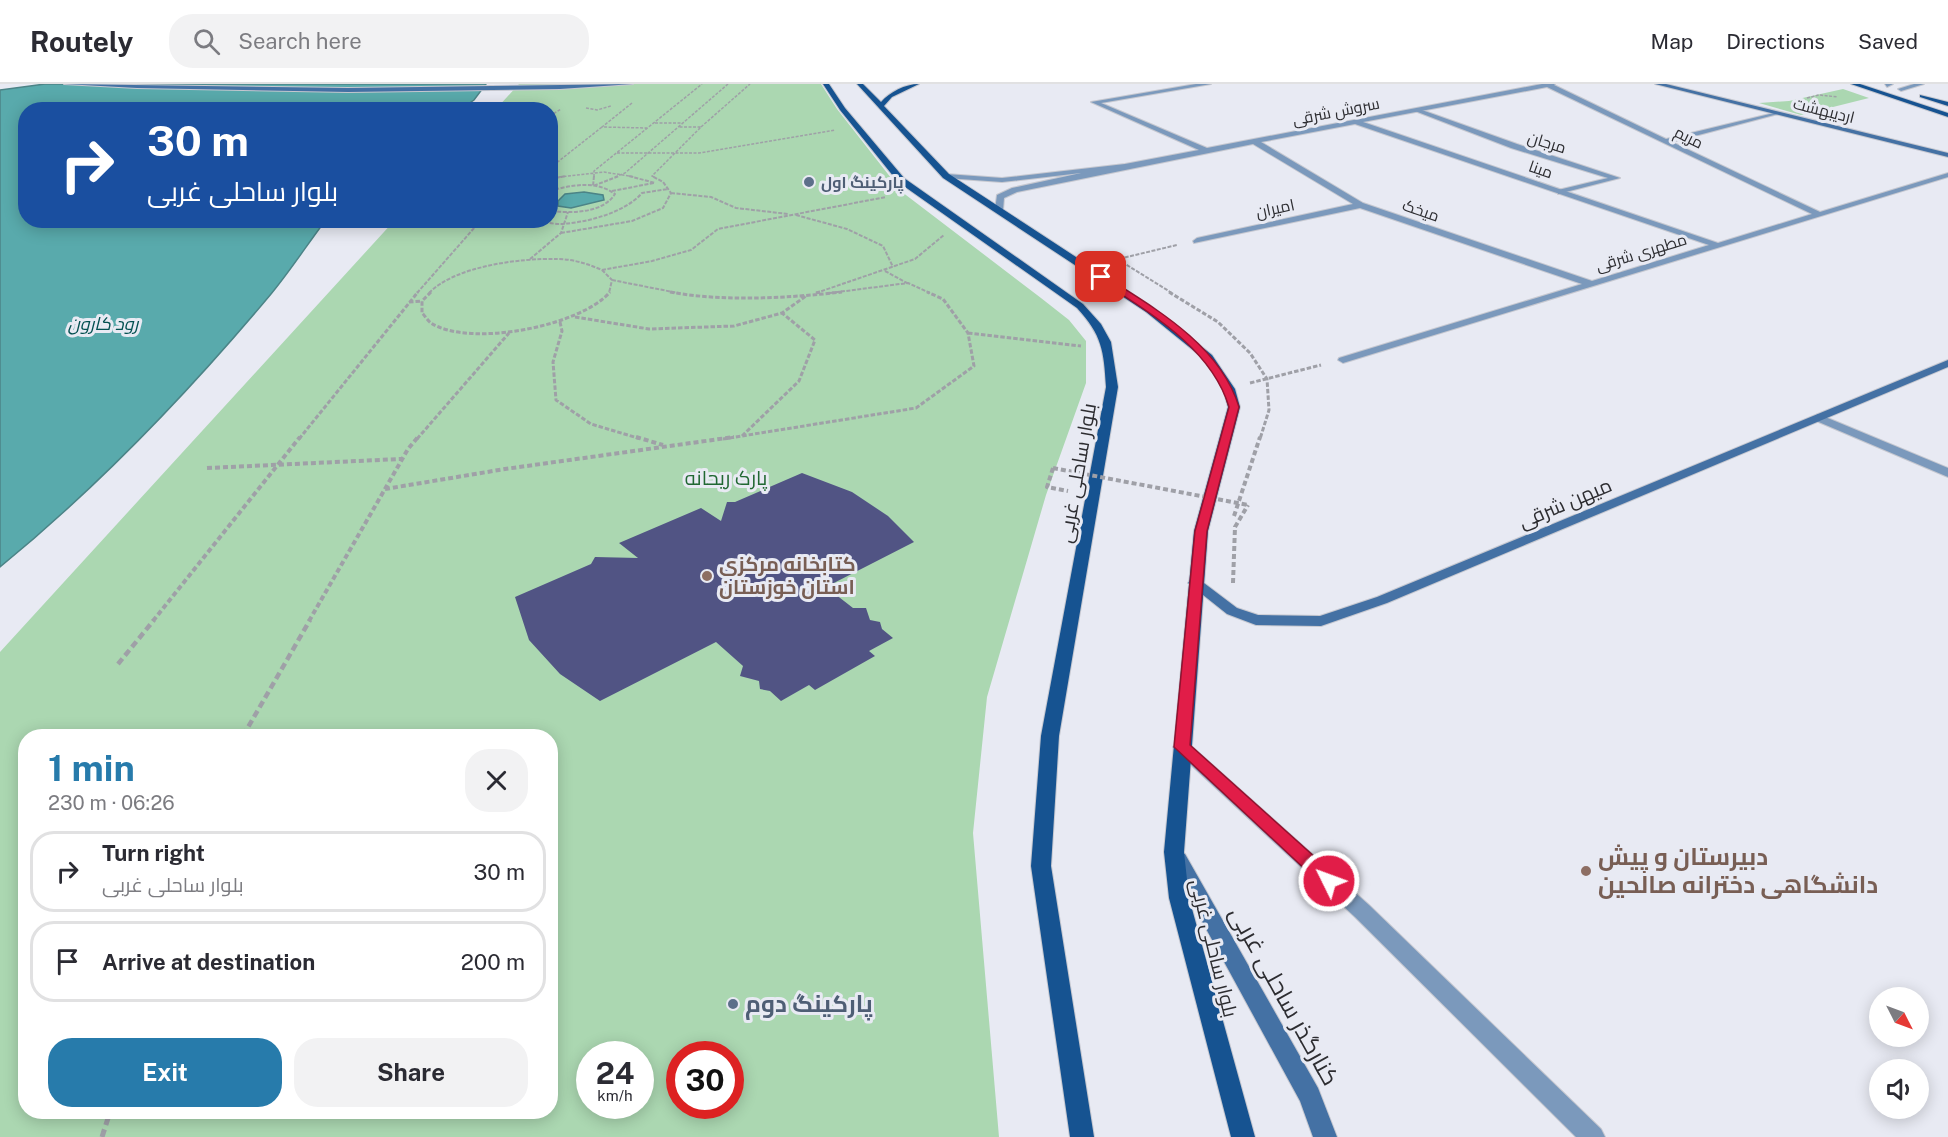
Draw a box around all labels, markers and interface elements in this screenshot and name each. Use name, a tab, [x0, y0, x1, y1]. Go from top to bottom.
search box	[169, 14, 589, 68]
text: Routely	[30, 25, 133, 58]
icon: search	[190, 25, 223, 58]
text: Search here	[238, 28, 362, 54]
text: Map	[1651, 29, 1693, 54]
text: Directions	[1726, 29, 1825, 54]
text: Saved	[1858, 29, 1918, 54]
street label: سروش شرقی	[1291, 94, 1381, 130]
street label: اردیبهشت	[1791, 94, 1857, 128]
text: 30 m	[147, 116, 249, 165]
street label: مریم	[1670, 122, 1706, 154]
icon: right	[48, 126, 126, 204]
street label: مرجان	[1525, 128, 1568, 158]
street label: مینا	[1526, 157, 1555, 182]
place label: پارکینگ اول	[821, 173, 904, 194]
text: بلوار ساحلی غربی	[147, 175, 338, 207]
marker: پارکینگ اول	[802, 175, 816, 189]
street label: امیران	[1254, 195, 1296, 223]
street label: میخک	[1400, 195, 1442, 226]
street label: مطهری شرقی	[1593, 230, 1689, 276]
pin	[1075, 251, 1126, 302]
icon: arrive	[1084, 260, 1117, 293]
water label: رود کارون	[68, 313, 140, 335]
street label: بلوار ساحلی غربی	[1053, 401, 1102, 545]
park label: پارک ریحانه	[685, 466, 768, 491]
street label: میهن شرقی	[1515, 473, 1616, 534]
place label: کتابخانه مرکزی استان خوزستان	[719, 552, 856, 599]
marker: کتابخانه مرکزی استان خوزستان	[700, 569, 714, 583]
text: 1 min	[48, 747, 135, 789]
button: close	[465, 749, 528, 812]
text: 230 m · 06:26	[48, 791, 175, 815]
text: Turn right	[102, 840, 205, 866]
place label: دبیرستان و پیش دانشگاهی دخترانه صالحین	[1598, 842, 1878, 899]
position arrow	[1297, 849, 1361, 913]
icon: right	[51, 855, 84, 888]
text: 30 m	[473, 859, 525, 885]
marker: دبیرستان و پیش دانشگاهی دخترانه صالحین	[1579, 864, 1593, 878]
text: بلوار ساحلی غربی	[102, 873, 244, 897]
street label: بلوار ساحلی غربی	[1184, 876, 1243, 1020]
street label: کنارگذر ساحلی غربی	[1223, 901, 1346, 1090]
icon: arrive	[51, 945, 84, 978]
text: Arrive at destination	[102, 949, 315, 975]
text: 200 m	[461, 949, 525, 975]
north arrow	[1869, 987, 1929, 1047]
map controls	[1869, 987, 1929, 1119]
place label: پارکینگ دوم	[745, 989, 873, 1021]
marker: پارکینگ دوم	[726, 997, 740, 1011]
button: Exit	[48, 1038, 282, 1107]
button: Share	[294, 1038, 528, 1107]
speed limit sign: 30	[666, 1041, 744, 1119]
text: 24	[596, 1055, 634, 1091]
button: sound	[1869, 1059, 1929, 1119]
text: km/h	[597, 1087, 633, 1104]

